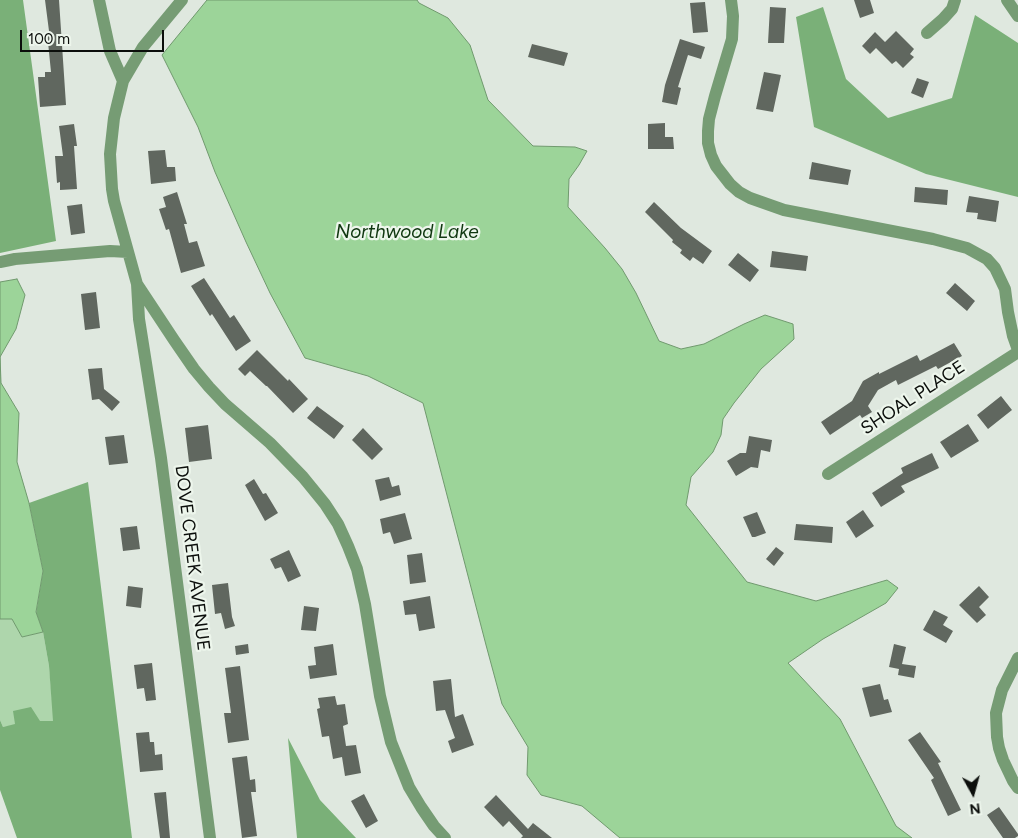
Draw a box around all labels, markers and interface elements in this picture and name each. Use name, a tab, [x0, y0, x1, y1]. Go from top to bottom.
scale bar	[22, 20, 166, 52]
text: 100 m	[28, 30, 70, 48]
water label: Northwood Lake	[335, 221, 479, 243]
street label: SHOAL PLACE	[857, 356, 969, 440]
street label: DOVE CREEK AVENUE	[170, 464, 214, 652]
north arrow	[948, 768, 998, 818]
text: N	[968, 799, 981, 817]

